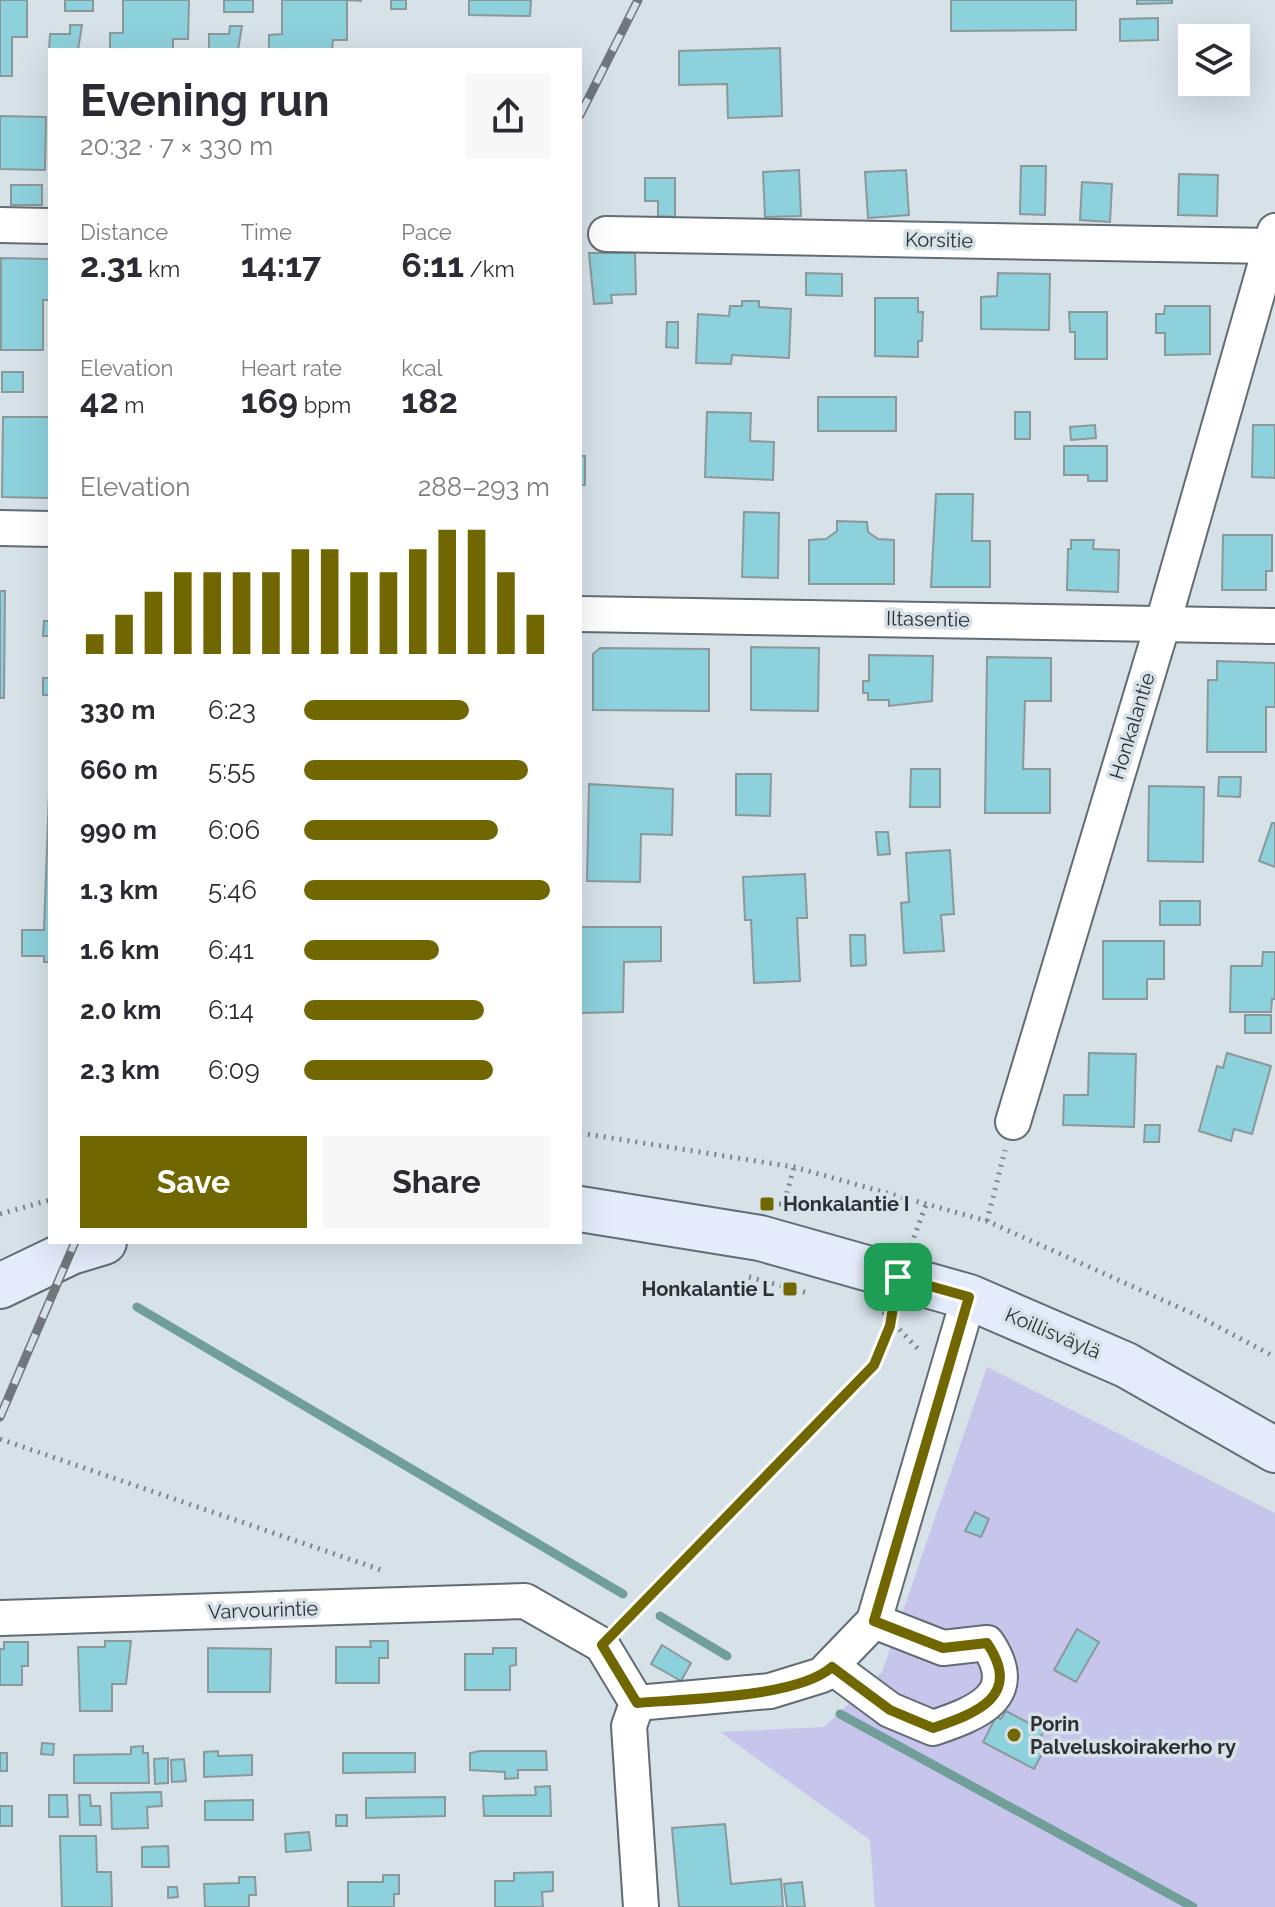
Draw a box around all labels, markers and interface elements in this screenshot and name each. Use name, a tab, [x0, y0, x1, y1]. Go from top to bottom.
map controls	[1178, 24, 1250, 96]
button: layers	[1178, 24, 1250, 96]
button: share	[466, 74, 550, 158]
text: Evening run	[80, 75, 329, 126]
text: 20:32 · 7 × 330 m	[80, 131, 273, 161]
text: Distance	[80, 219, 168, 245]
text: Time	[241, 219, 292, 245]
text: Pace	[401, 219, 452, 245]
street label: Korsitie	[905, 227, 973, 253]
text: 2.31	[80, 245, 143, 285]
text: 14:17	[241, 245, 321, 285]
text: 6:11	[401, 245, 464, 285]
text: km	[143, 256, 180, 282]
text: /km	[464, 256, 515, 282]
text: Elevation	[80, 355, 173, 381]
text: Heart rate	[241, 355, 342, 381]
text: kcal	[401, 355, 442, 381]
text: 42	[80, 381, 119, 421]
text: 169	[241, 381, 298, 421]
text: 182	[401, 381, 458, 421]
text: m	[119, 392, 144, 418]
text: bpm	[298, 392, 351, 418]
text: Elevation	[80, 472, 190, 502]
text: 288–293 m	[418, 472, 550, 502]
street label: Iltasentie	[886, 606, 970, 632]
street label: Honkalantie	[1104, 669, 1160, 782]
text: 330 m	[80, 695, 155, 725]
text: 6:23	[208, 695, 256, 725]
text: 660 m	[80, 755, 158, 785]
text: 5:55	[208, 755, 255, 785]
text: 990 m	[80, 815, 157, 845]
text: 6:06	[208, 815, 260, 845]
text: 1.3 km	[80, 875, 158, 905]
text: 5:46	[208, 875, 257, 905]
text: 1.6 km	[80, 935, 159, 965]
text: 6:41	[208, 935, 254, 965]
text: 2.0 km	[80, 995, 161, 1025]
text: 6:14	[208, 995, 254, 1025]
text: 2.3 km	[80, 1055, 160, 1085]
text: 6:09	[208, 1055, 260, 1085]
button: Save	[80, 1136, 307, 1228]
button: Share	[323, 1136, 550, 1228]
place label: Honkalantie I	[783, 1192, 910, 1216]
marker: Honkalantie I	[758, 1195, 776, 1213]
pin	[864, 1243, 932, 1311]
icon: arrive	[876, 1255, 920, 1299]
place label: Honkalantie L	[641, 1277, 774, 1301]
marker: Honkalantie L	[781, 1280, 799, 1298]
street label: Koillisväylä	[1002, 1302, 1104, 1364]
street label: Varvourintie	[207, 1596, 319, 1624]
place label: Porin Palveluskoirakerho ry	[1030, 1712, 1236, 1759]
marker: Porin Palveluskoirakerho ry	[1005, 1726, 1023, 1744]

